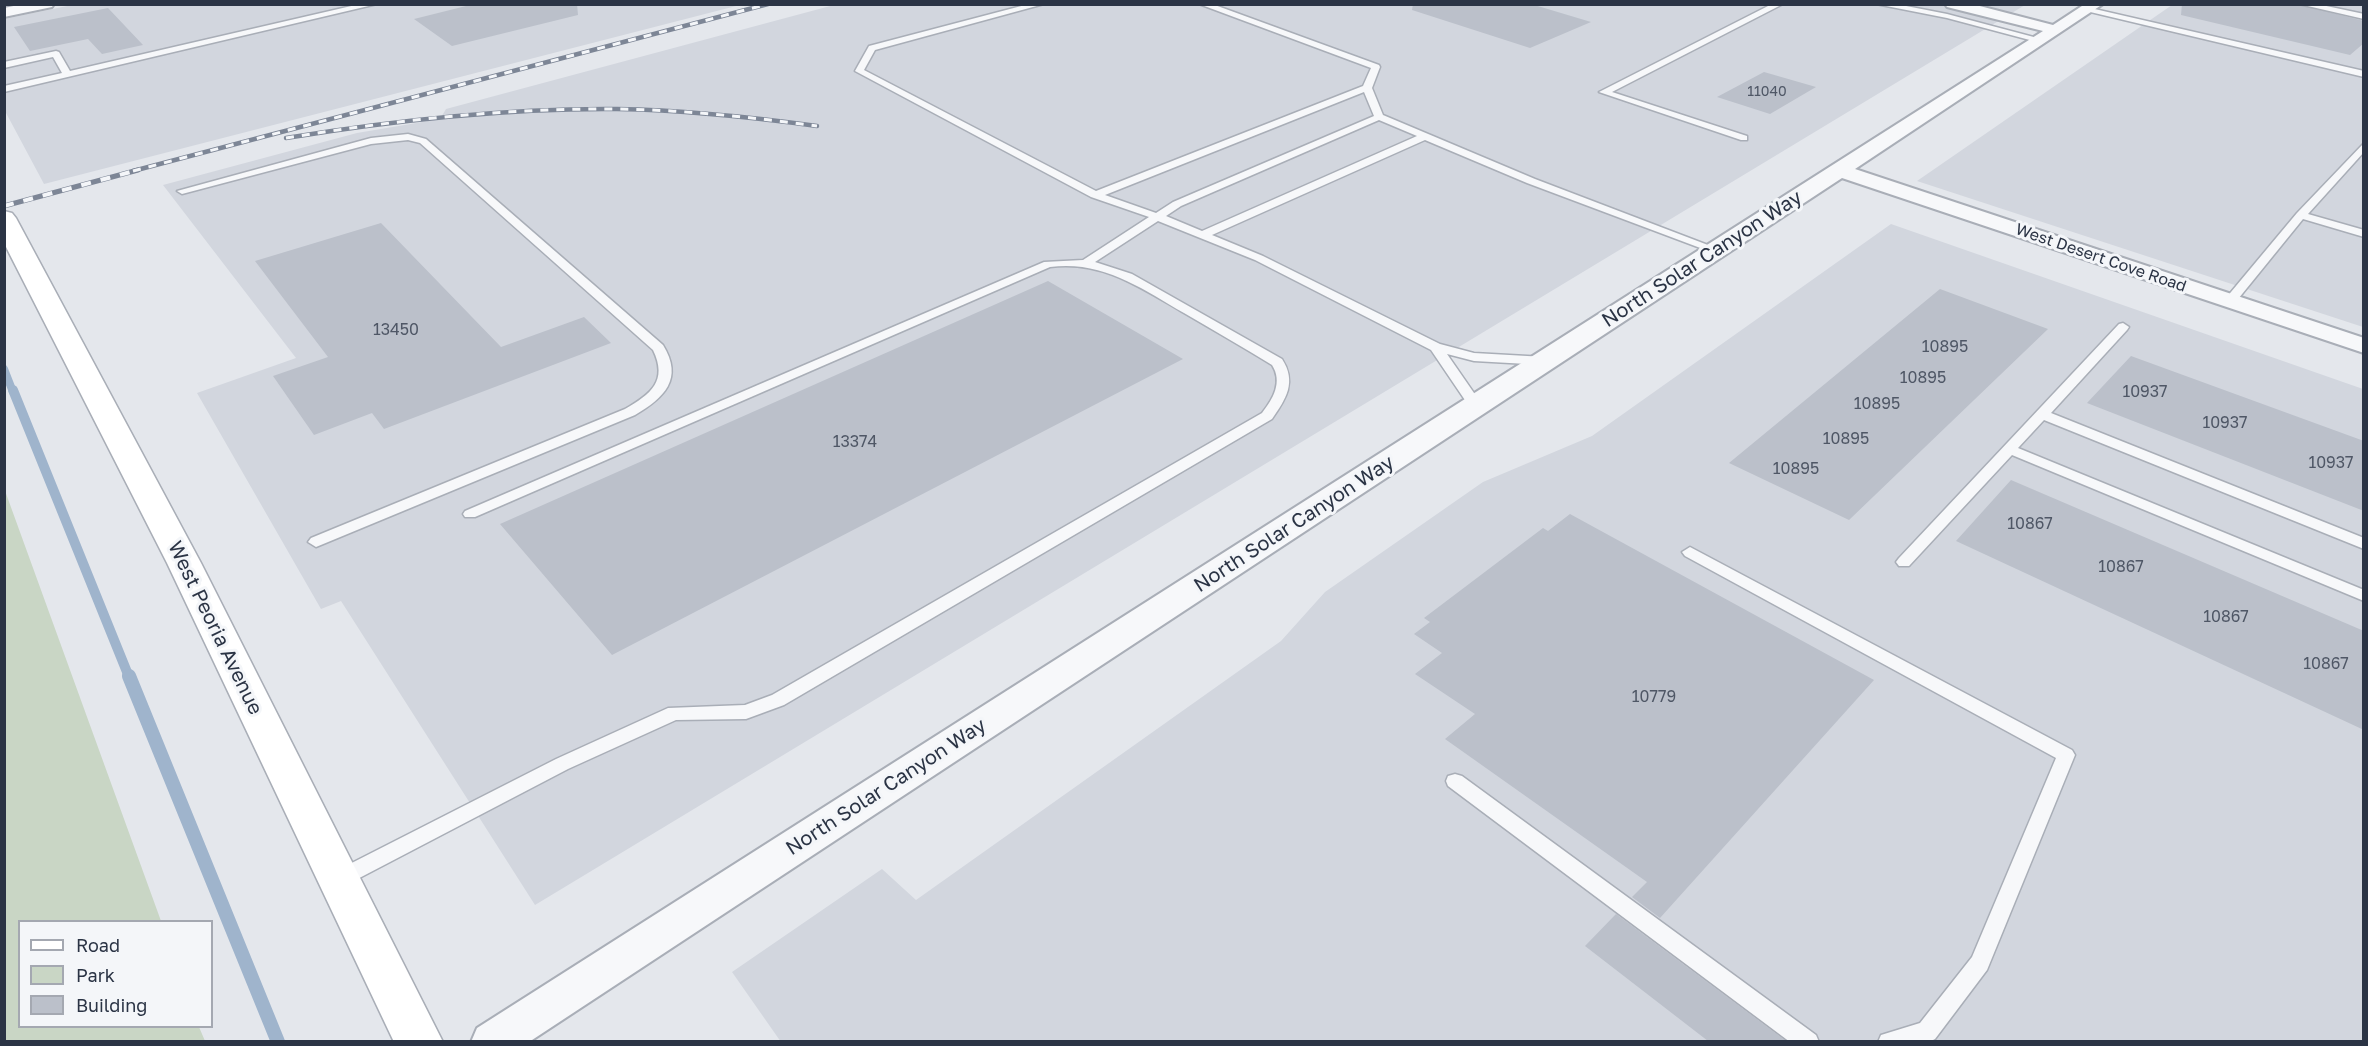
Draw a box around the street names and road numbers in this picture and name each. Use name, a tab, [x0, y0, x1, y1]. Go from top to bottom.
street label: North Solar Canyon Way	[1598, 185, 1806, 333]
street label: West Desert Cove Road	[2013, 220, 2189, 296]
street label: North Solar Canyon Way	[1190, 450, 1398, 598]
street label: West Peoria Avenue	[163, 537, 267, 719]
street label: North Solar Canyon Way	[782, 713, 990, 861]

